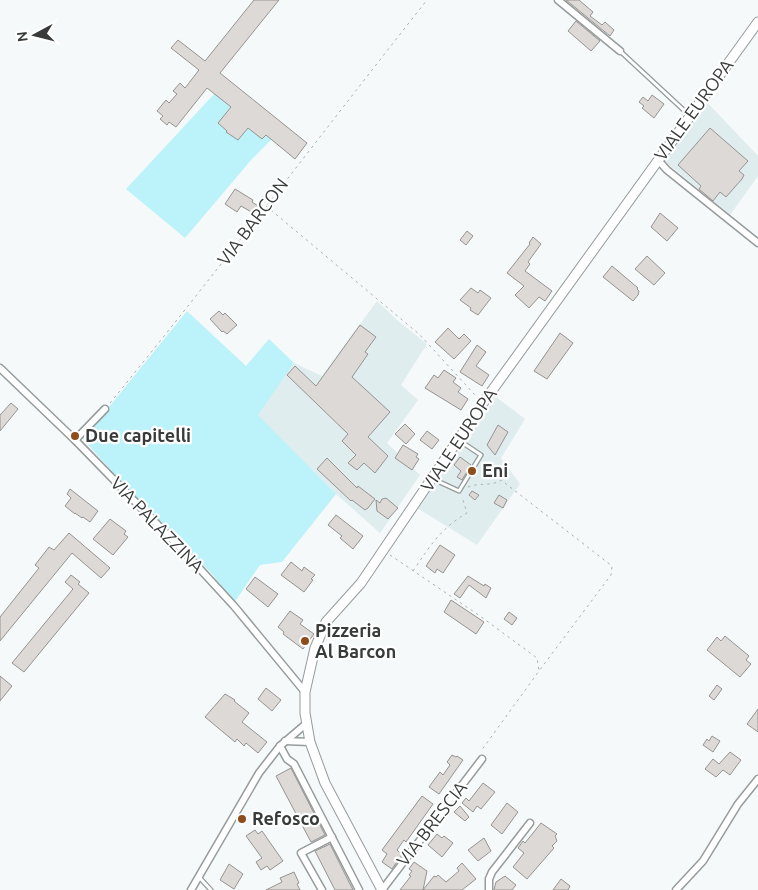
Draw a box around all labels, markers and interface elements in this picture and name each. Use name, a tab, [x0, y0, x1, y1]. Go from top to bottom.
north arrow	[10, 10, 60, 60]
text: N	[14, 30, 31, 43]
street label: VIALE EUROPA	[650, 55, 737, 164]
street label: VIA BARCON	[213, 174, 291, 269]
street label: VIALE EUROPA	[416, 384, 500, 495]
place label: Due capitelli	[85, 425, 191, 445]
marker: Due capitelli	[69, 430, 81, 442]
place label: Eni	[482, 460, 508, 480]
marker: Eni	[466, 465, 478, 477]
street label: VIA PALAZZINA	[107, 472, 208, 576]
place label: Pizzeria Al Barcon	[315, 620, 396, 661]
marker: Pizzeria Al Barcon	[299, 635, 311, 647]
street label: VIA BRESCIA	[392, 777, 470, 869]
place label: Refosco	[252, 808, 320, 828]
marker: Refosco	[236, 813, 248, 825]

